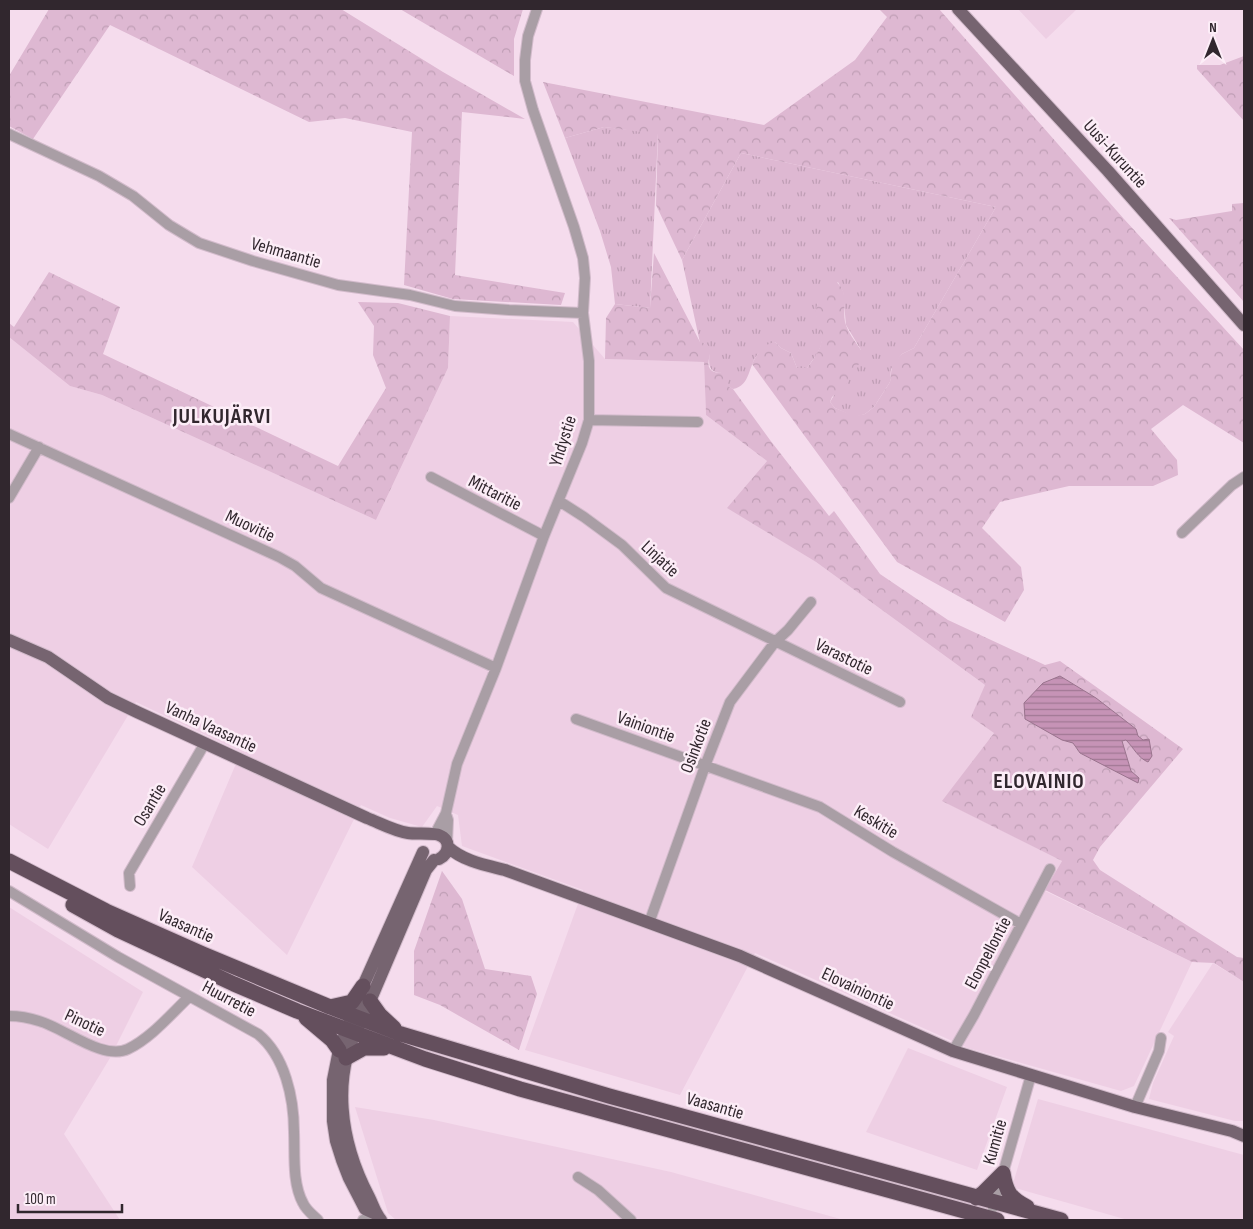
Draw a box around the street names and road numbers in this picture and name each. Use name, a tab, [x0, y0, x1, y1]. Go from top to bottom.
street label: Uusi-Kuruntie	[1079, 115, 1151, 193]
street label: Vehmaantie	[249, 233, 323, 273]
street label: Yhdystie	[545, 413, 581, 469]
street label: Mittaritie	[465, 471, 525, 515]
street label: Muovitie	[222, 506, 278, 546]
street label: Linjatie	[637, 536, 683, 582]
street label: Varastotie	[812, 634, 876, 680]
street label: Vanha Vaasantie	[162, 697, 260, 757]
street label: Vainiontie	[614, 707, 678, 747]
street label: Osinkotie	[676, 716, 716, 776]
street label: Osantie	[129, 780, 171, 830]
street label: Keskitie	[850, 801, 902, 843]
street label: Vaasantie	[155, 904, 217, 948]
street label: Elonpellontie	[960, 913, 1016, 993]
street label: Elovainiontie	[818, 963, 898, 1015]
street label: Huurretie	[199, 976, 259, 1022]
street label: Pinotie	[61, 1005, 109, 1041]
street label: Vaasantie	[684, 1088, 746, 1124]
street label: Kumitie	[979, 1117, 1011, 1167]

